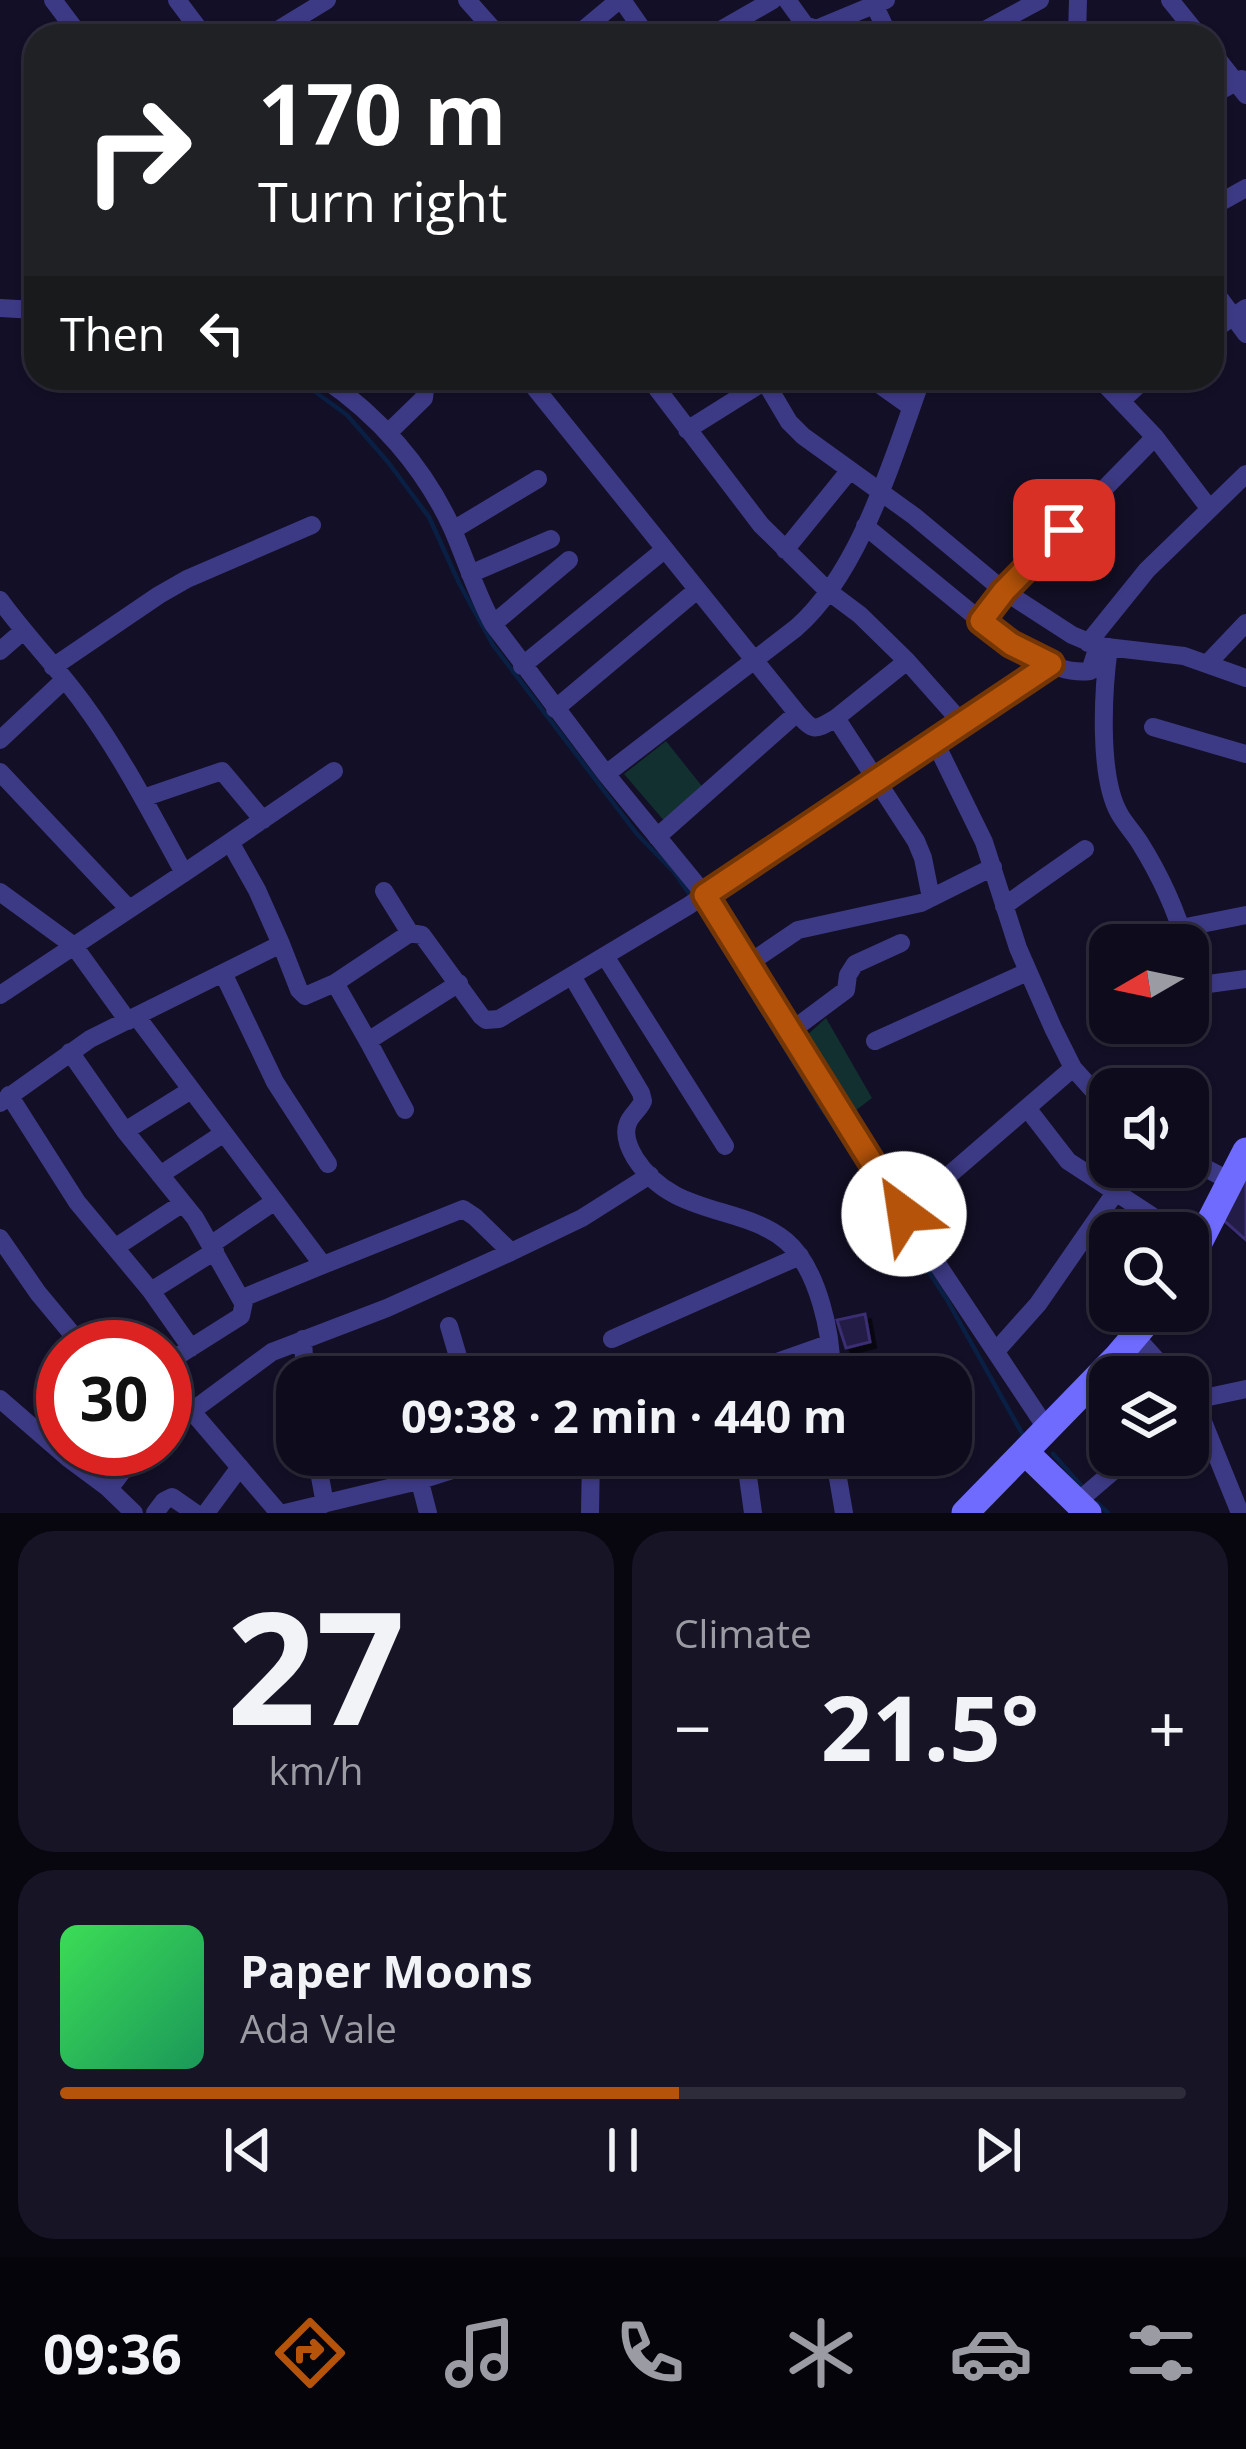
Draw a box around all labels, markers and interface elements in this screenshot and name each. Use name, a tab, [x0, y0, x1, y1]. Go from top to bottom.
text: 170 m	[258, 55, 506, 170]
icon: right	[60, 72, 216, 228]
text: Turn right	[258, 164, 507, 238]
icon: left	[189, 300, 255, 366]
text: Then	[60, 303, 165, 364]
pin	[1013, 479, 1115, 581]
icon: arrive	[1031, 497, 1097, 563]
north arrow	[1089, 924, 1209, 1044]
map controls	[1089, 924, 1209, 1476]
button: sound	[1089, 1068, 1209, 1188]
position arrow	[841, 1151, 967, 1277]
button: search	[1089, 1212, 1209, 1332]
speed limit sign: 30	[36, 1320, 192, 1476]
button: layers	[1089, 1356, 1209, 1476]
text: 09:38 · 2 min · 440 m	[401, 1385, 847, 1446]
text: 27	[227, 1558, 405, 1771]
text: Climate	[674, 1606, 812, 1659]
text: 21.5°	[821, 1665, 1039, 1787]
text: −	[674, 1682, 712, 1772]
text: +	[1148, 1682, 1186, 1772]
text: km/h	[269, 1743, 363, 1796]
text: Paper Moons	[240, 1940, 533, 2001]
text: Ada Vale	[240, 2001, 397, 2054]
icon: previous	[215, 2117, 281, 2183]
icon: pause	[590, 2117, 656, 2183]
icon: next	[965, 2117, 1031, 2183]
icon: directions	[268, 2311, 352, 2395]
icon: music	[438, 2311, 522, 2395]
icon: phone	[608, 2311, 692, 2395]
icon: climate	[779, 2311, 863, 2395]
icon: car	[949, 2311, 1033, 2395]
icon: filters	[1119, 2311, 1203, 2395]
text: 09:36	[43, 2316, 182, 2390]

